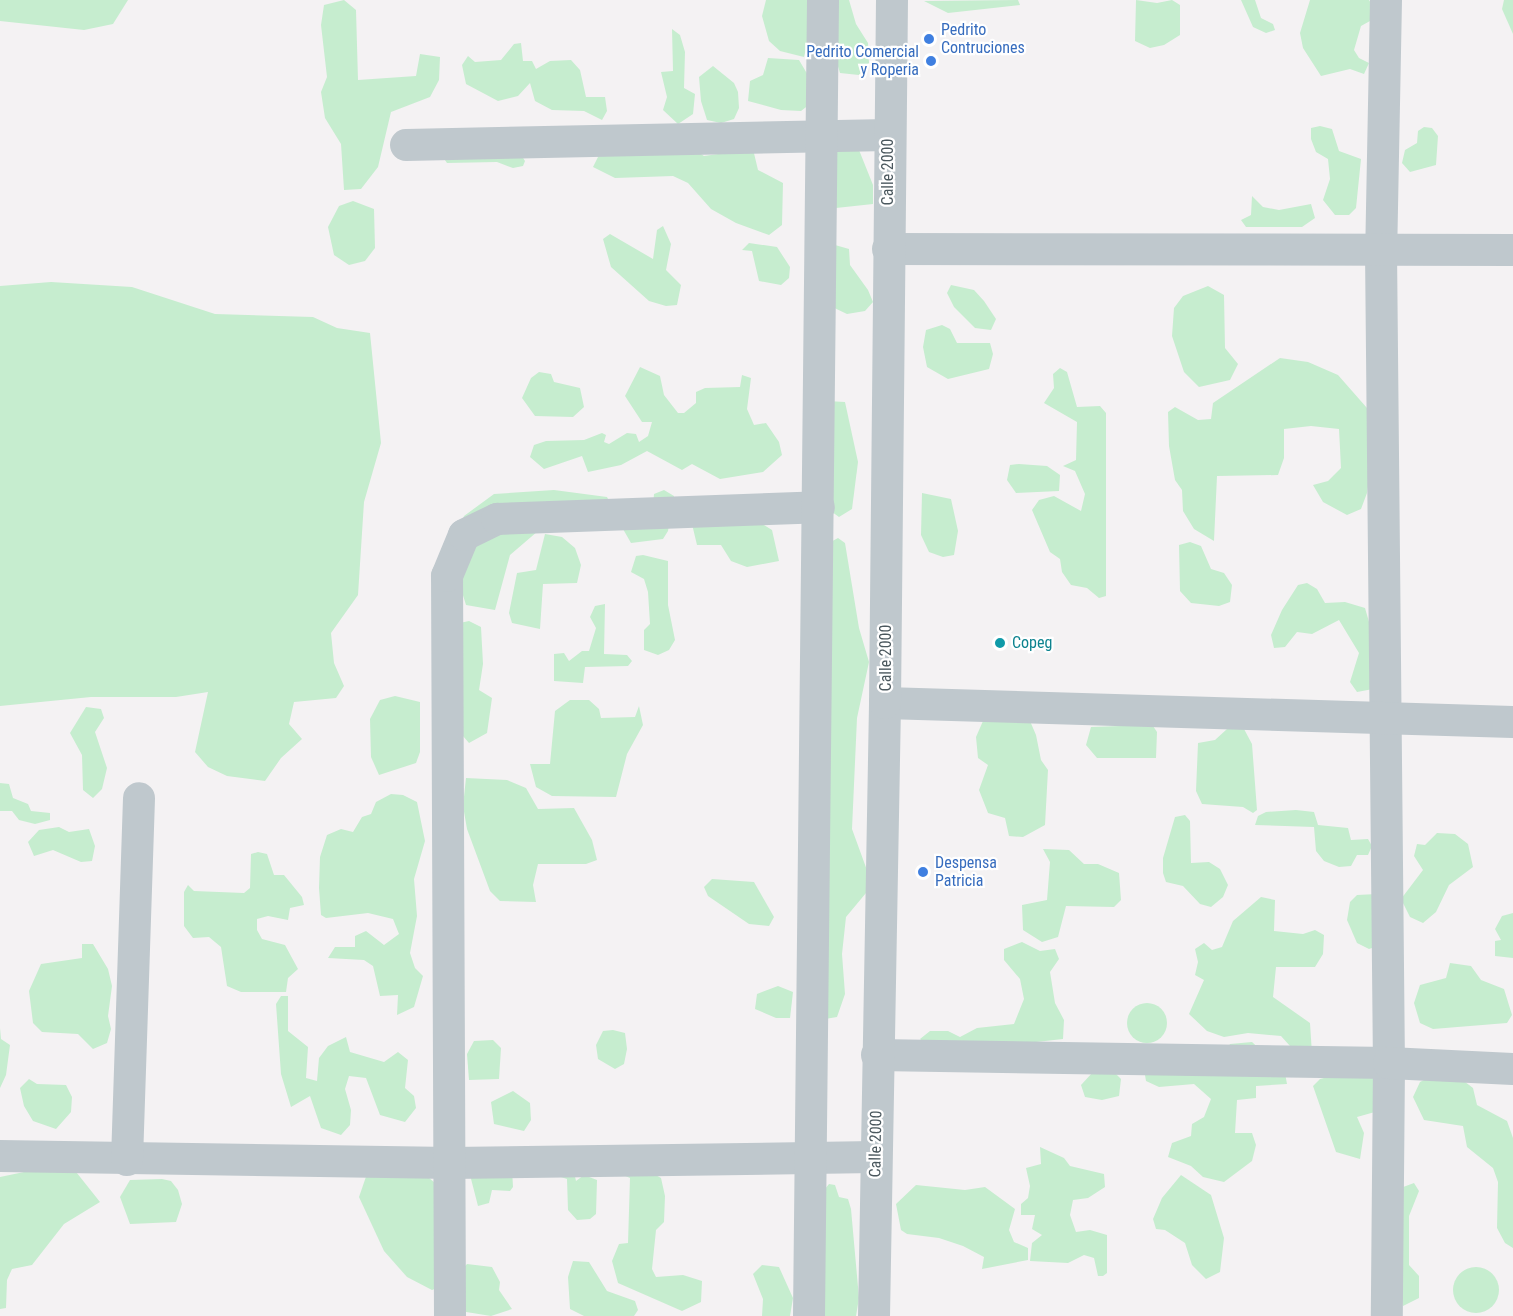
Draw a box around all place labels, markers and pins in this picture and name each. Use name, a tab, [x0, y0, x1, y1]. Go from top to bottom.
place label: Pedrito Contruciones	[941, 20, 1025, 58]
marker: Pedrito Contruciones	[922, 32, 936, 46]
place label: Pedrito Comercial y Roperia	[806, 42, 919, 80]
marker: Pedrito Comercial y Roperia	[924, 54, 938, 68]
place label: Copeg	[1012, 633, 1052, 653]
marker: Copeg	[993, 636, 1007, 650]
place label: Despensa Patricia	[935, 853, 997, 891]
marker: Despensa Patricia	[916, 865, 930, 879]

